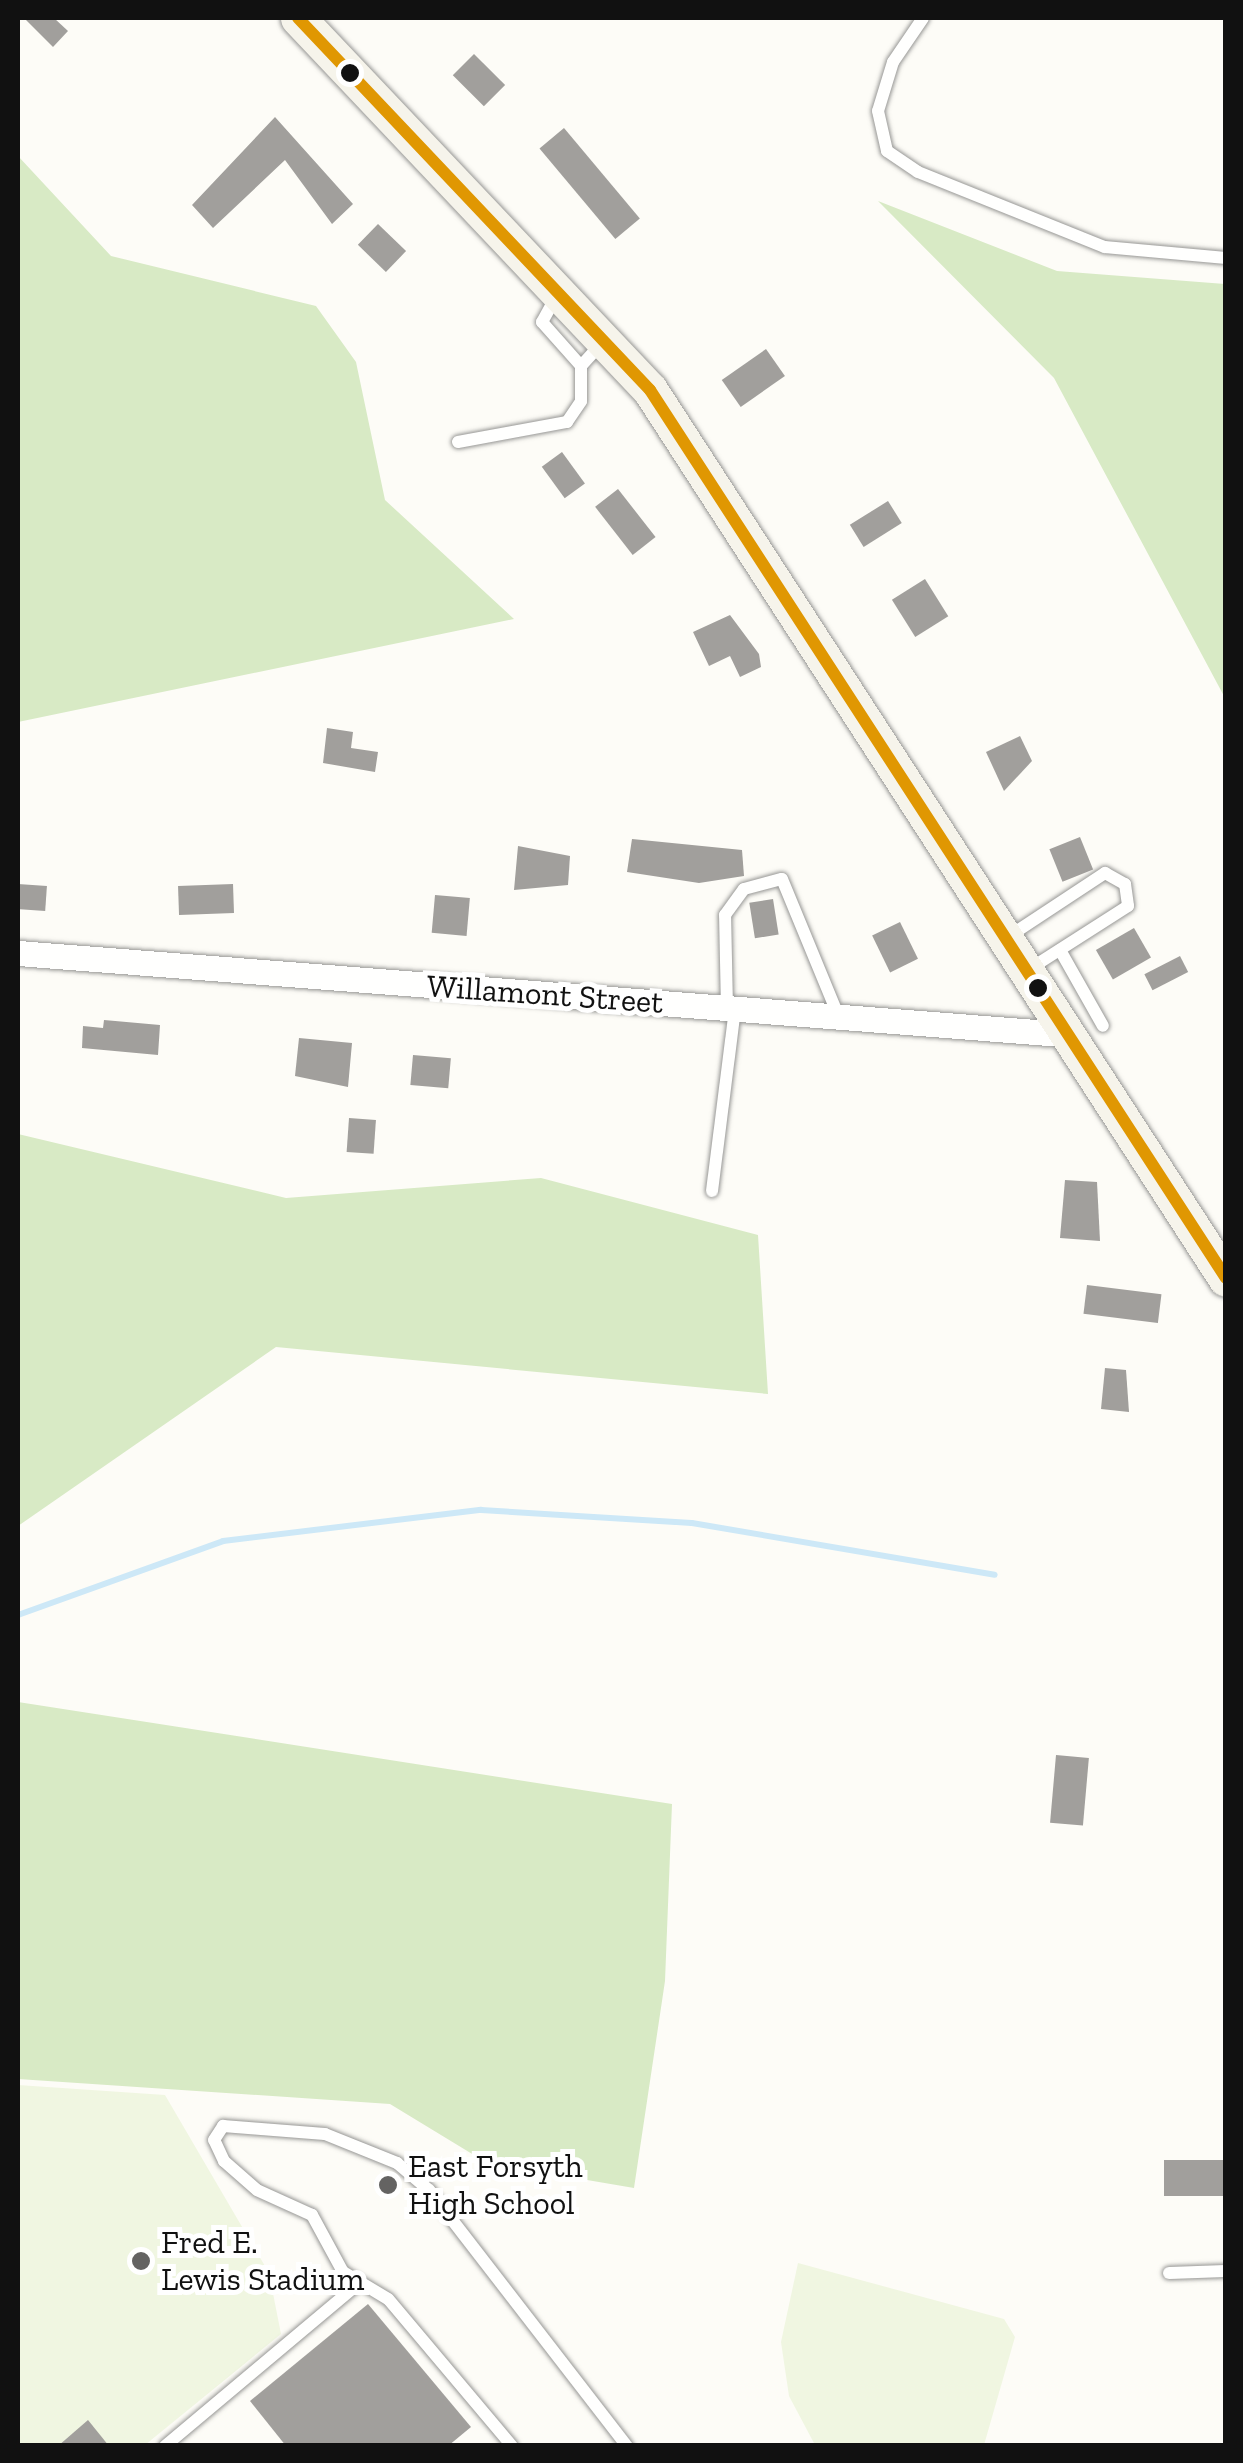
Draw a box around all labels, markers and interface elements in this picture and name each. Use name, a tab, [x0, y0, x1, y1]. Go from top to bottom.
unlabelled marker	[340, 63, 360, 83]
street label: Willamont Street	[426, 967, 664, 1021]
unlabelled marker	[1028, 978, 1048, 998]
place label: East Forsyth High School	[408, 2148, 583, 2223]
marker: East Forsyth High School	[377, 2174, 399, 2196]
place label: Fred E. Lewis Stadium	[161, 2224, 364, 2299]
marker: Fred E. Lewis Stadium	[130, 2250, 152, 2272]

